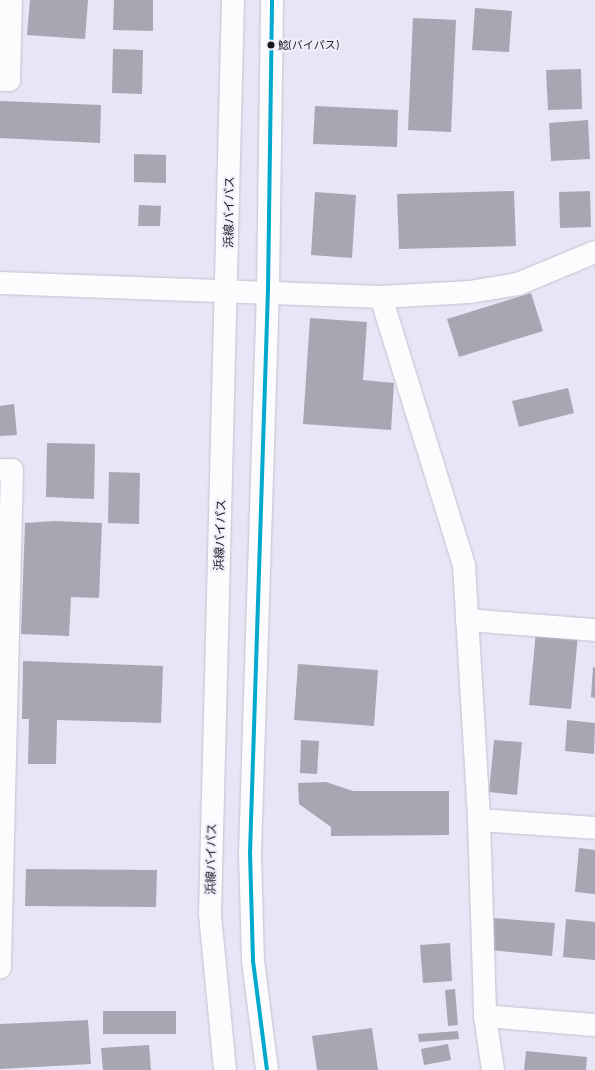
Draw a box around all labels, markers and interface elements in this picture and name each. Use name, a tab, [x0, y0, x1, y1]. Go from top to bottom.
place label: 鯰(バイパス)	[278, 38, 339, 52]
marker: 鯰(バイパス)	[266, 40, 276, 50]
street label: 浜線バイパス	[221, 176, 237, 248]
street label: 浜線バイパス	[212, 499, 228, 571]
street label: 浜線バイパス	[203, 823, 219, 895]

